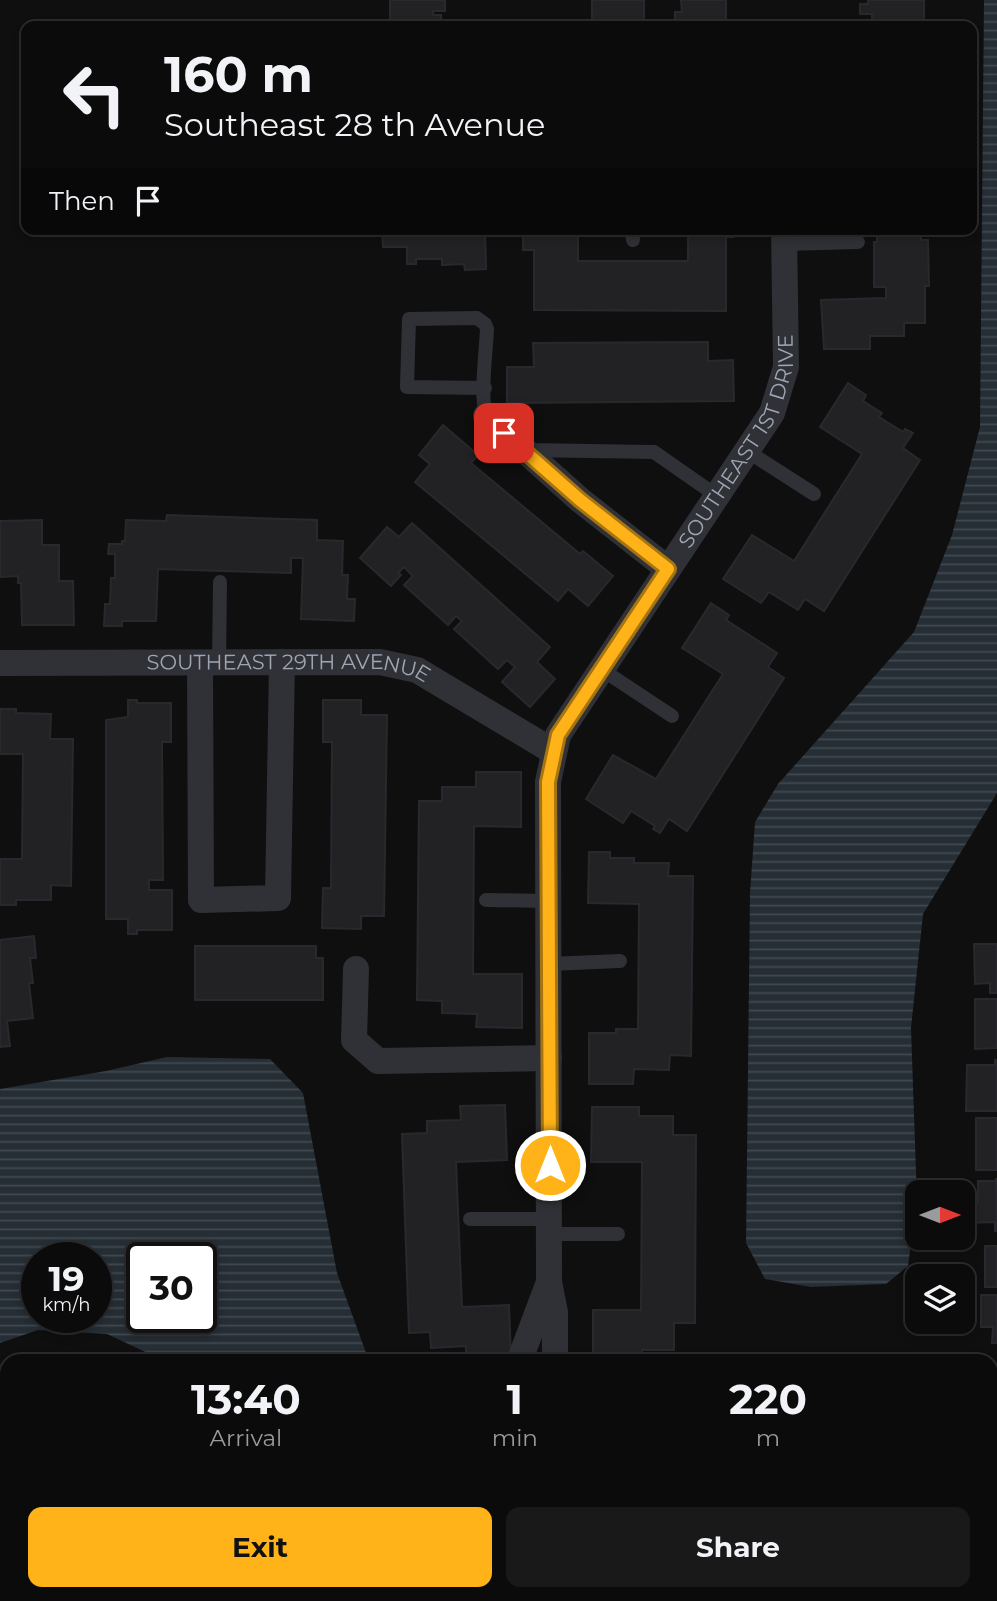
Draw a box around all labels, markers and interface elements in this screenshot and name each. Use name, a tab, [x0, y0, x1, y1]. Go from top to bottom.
text: 160 m	[164, 45, 313, 104]
icon: left	[49, 49, 140, 140]
text: Southeast 28 th Avenue	[164, 105, 545, 144]
icon: arrive	[129, 182, 167, 220]
text: Then	[49, 185, 115, 217]
street label: SOUTHEAST 1ST DRIVE	[673, 334, 798, 552]
pin	[474, 403, 534, 463]
icon: arrive	[485, 414, 523, 452]
street label: SOUTHEAST 29TH AVENUE	[147, 649, 435, 687]
position arrow	[513, 1128, 587, 1202]
north arrow	[905, 1180, 975, 1250]
map controls	[905, 1180, 975, 1334]
speed limit sign: 30	[126, 1242, 217, 1333]
text: 19	[48, 1257, 85, 1300]
button: layers	[905, 1264, 975, 1334]
text: km/h	[42, 1294, 91, 1316]
text: 13:40	[191, 1373, 301, 1425]
text: 1	[507, 1373, 523, 1425]
text: 220	[729, 1373, 807, 1425]
text: Arrival	[210, 1424, 282, 1452]
text: min	[492, 1424, 538, 1452]
text: m	[756, 1424, 780, 1452]
button: Exit	[28, 1507, 492, 1587]
button: Share	[506, 1507, 970, 1587]

